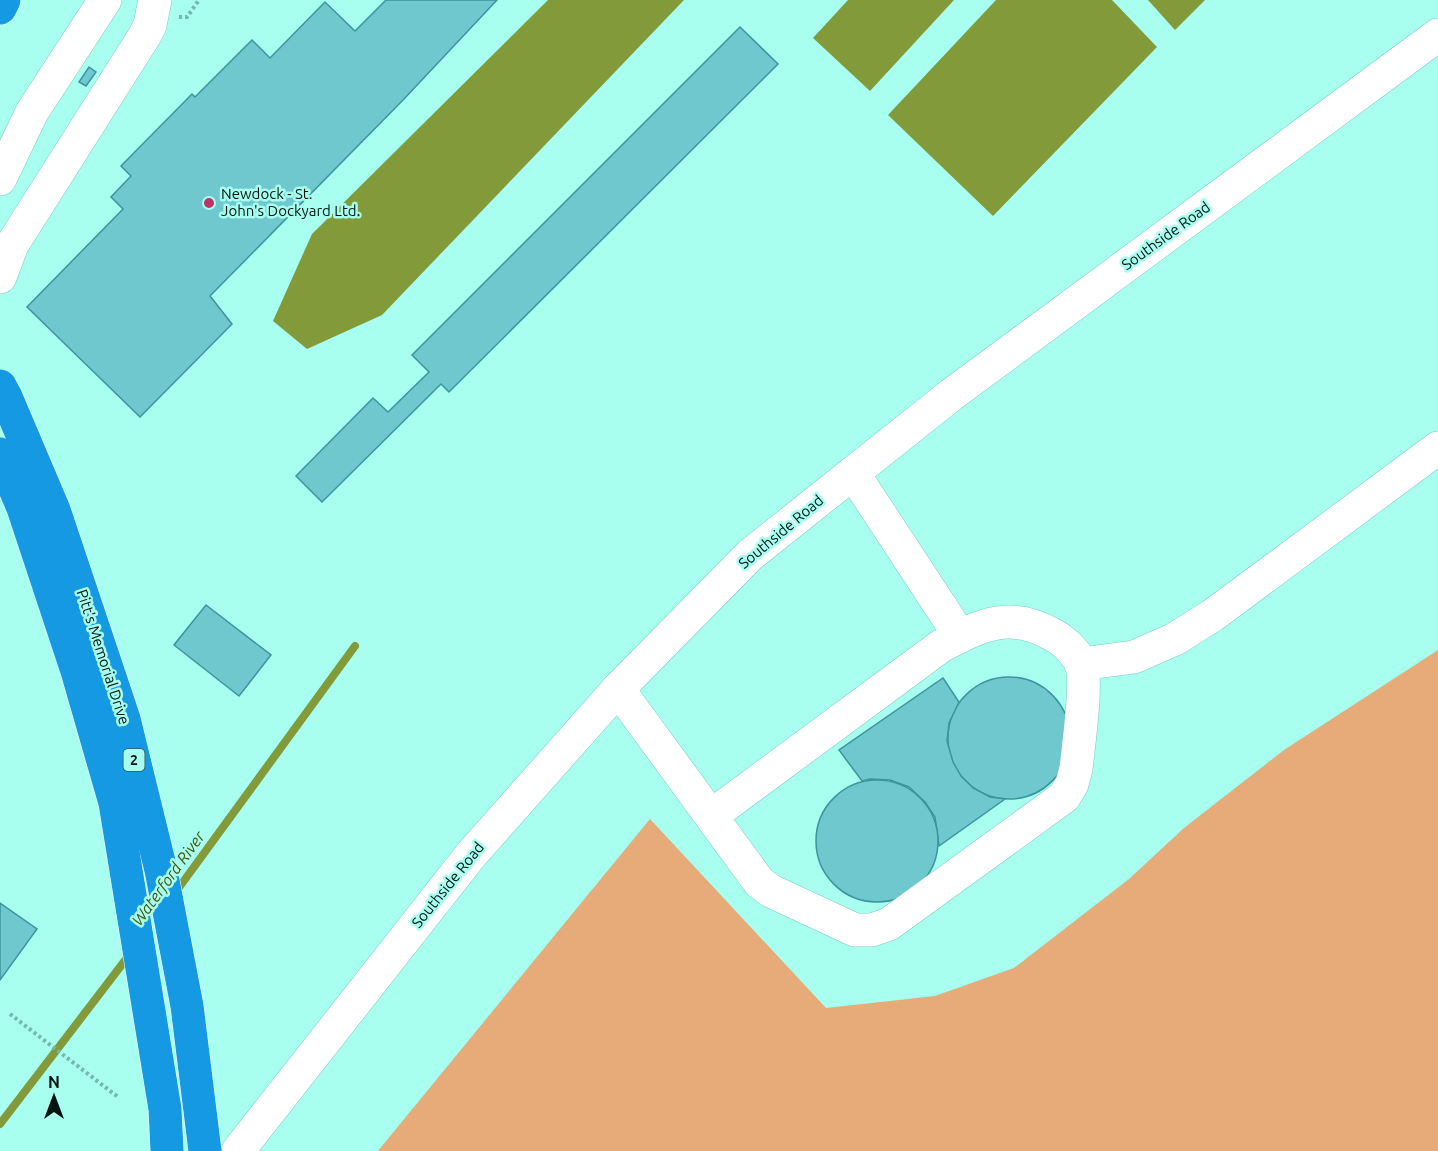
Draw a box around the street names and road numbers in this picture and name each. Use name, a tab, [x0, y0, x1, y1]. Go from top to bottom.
street label: Southside Road	[1118, 198, 1213, 273]
street label: Southside Road	[735, 491, 826, 572]
street label: Pitt's Memorial Drive	[74, 587, 133, 726]
road number: 2	[124, 749, 144, 771]
street label: Southside Road	[408, 839, 487, 931]

